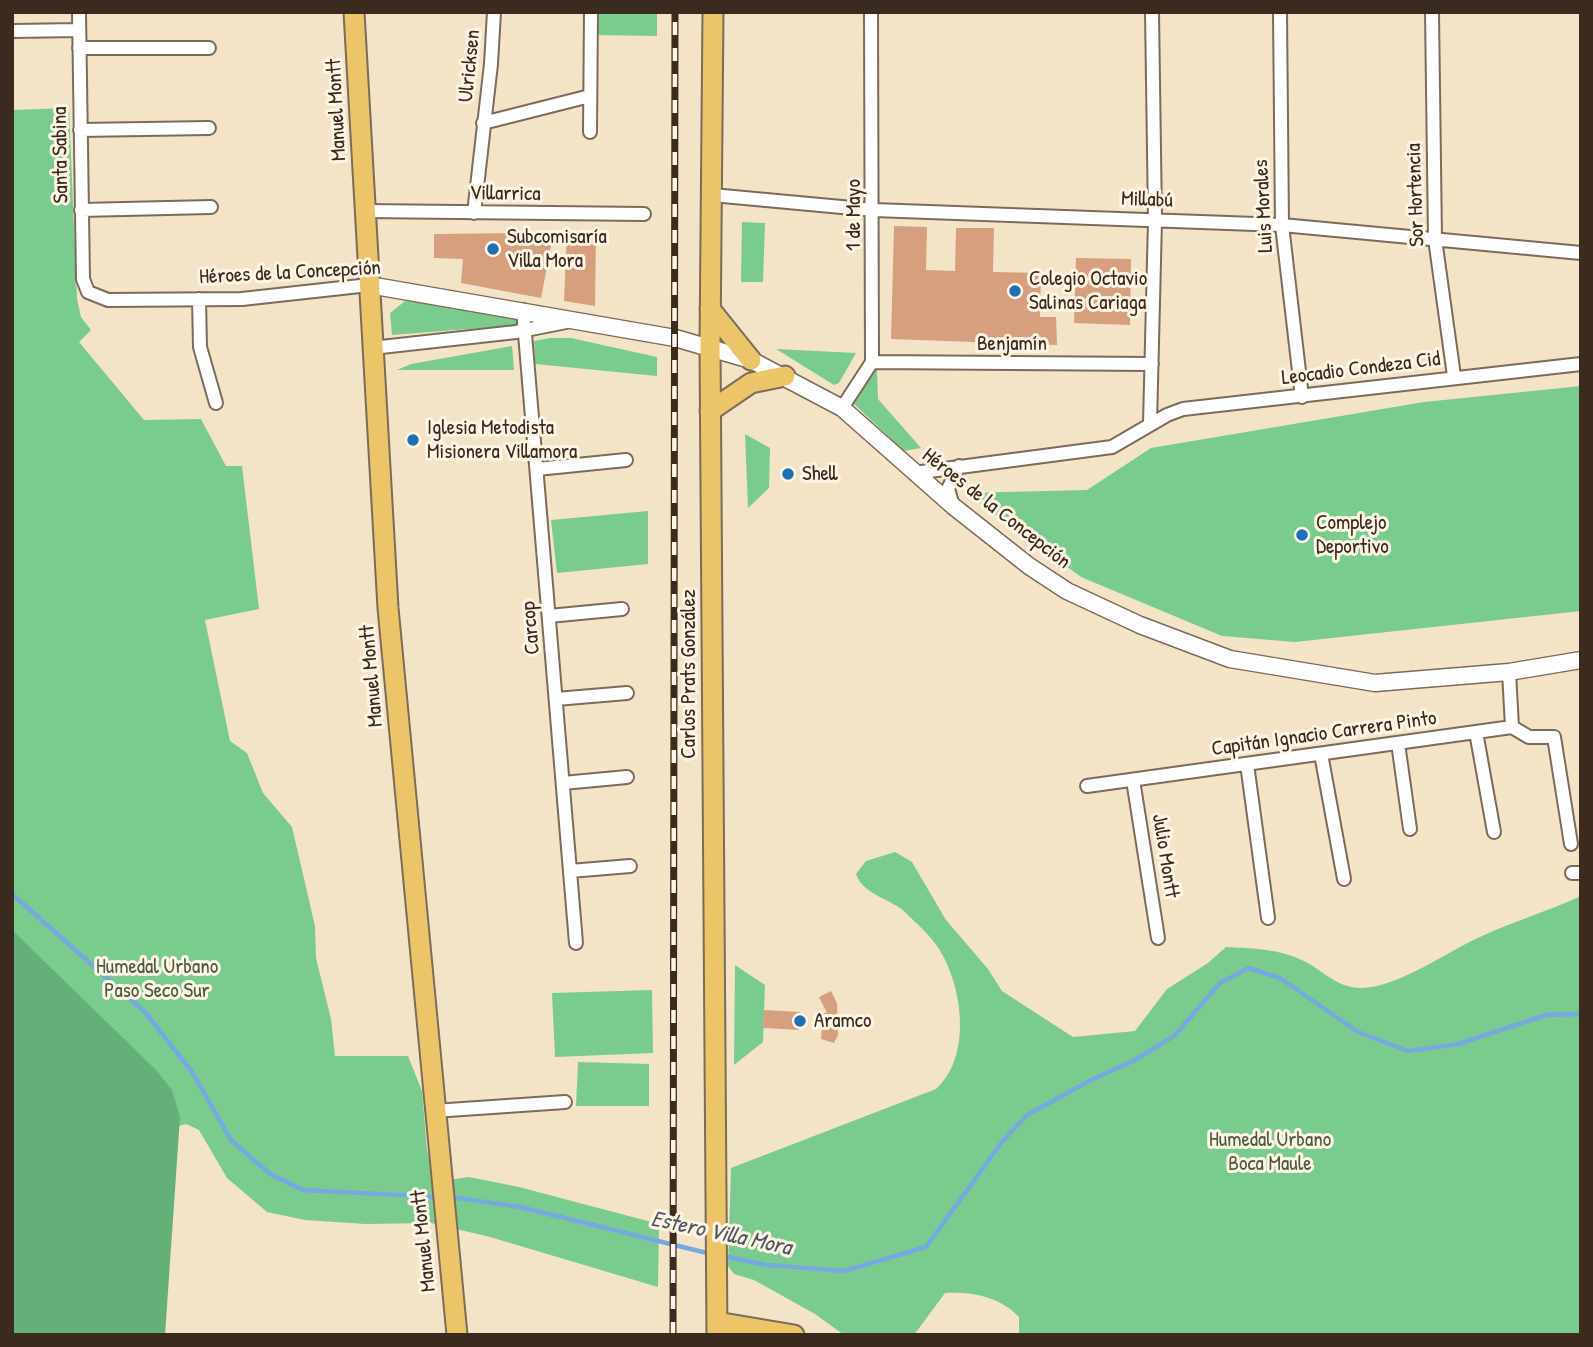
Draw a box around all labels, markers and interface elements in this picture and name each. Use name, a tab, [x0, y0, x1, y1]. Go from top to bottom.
street label: Ulricksen	[454, 29, 486, 103]
street label: Manuel Montt	[322, 58, 352, 162]
street label: Santa Sabina	[48, 106, 74, 204]
street label: Sor Hortencia	[1402, 143, 1430, 247]
street label: Luis Morales	[1249, 159, 1279, 253]
street label: 1 de Mayo	[841, 179, 867, 251]
street label: Villarrica	[469, 181, 541, 207]
street label: Millabú	[1121, 187, 1173, 213]
place label: Subcomisaría Villa Mora	[507, 224, 607, 274]
marker: Subcomisaría Villa Mora	[485, 241, 501, 257]
street label: Héroes de la Concepción	[199, 256, 381, 290]
place label: Colegio Octavio Salinas Cariaga	[1029, 266, 1147, 316]
marker: Colegio Octavio Salinas Cariaga	[1007, 283, 1023, 299]
street label: Benjamín	[977, 331, 1047, 357]
street label: Leocadio Condeza Cid	[1280, 347, 1442, 391]
place label: Iglesia Metodista Misionera Villamora	[427, 415, 577, 465]
marker: Iglesia Metodista Misionera Villamora	[405, 432, 421, 448]
street label: Héroes de la Concepción	[917, 443, 1075, 575]
place label: Shell	[802, 461, 838, 487]
marker: Shell	[780, 466, 796, 482]
place label: Complejo Deportivo	[1316, 510, 1389, 560]
marker: Complejo Deportivo	[1294, 527, 1310, 543]
street label: Carlos Prats González	[676, 589, 702, 759]
street label: Carcop	[516, 600, 546, 656]
street label: Manuel Montt	[355, 624, 389, 728]
street label: Capitán Ignacio Carrera Pinto	[1210, 706, 1438, 762]
street label: Julio Montt	[1146, 812, 1184, 900]
park label: Humedal Urbano Paso Seco Sur	[96, 954, 218, 1004]
place label: Aramco	[814, 1008, 871, 1034]
marker: Aramco	[792, 1013, 808, 1029]
park label: Humedal Urbano Boca Maule	[1209, 1127, 1331, 1177]
street label: Manuel Montt	[406, 1189, 442, 1293]
water label: Estero Villa Mora	[648, 1206, 794, 1262]

